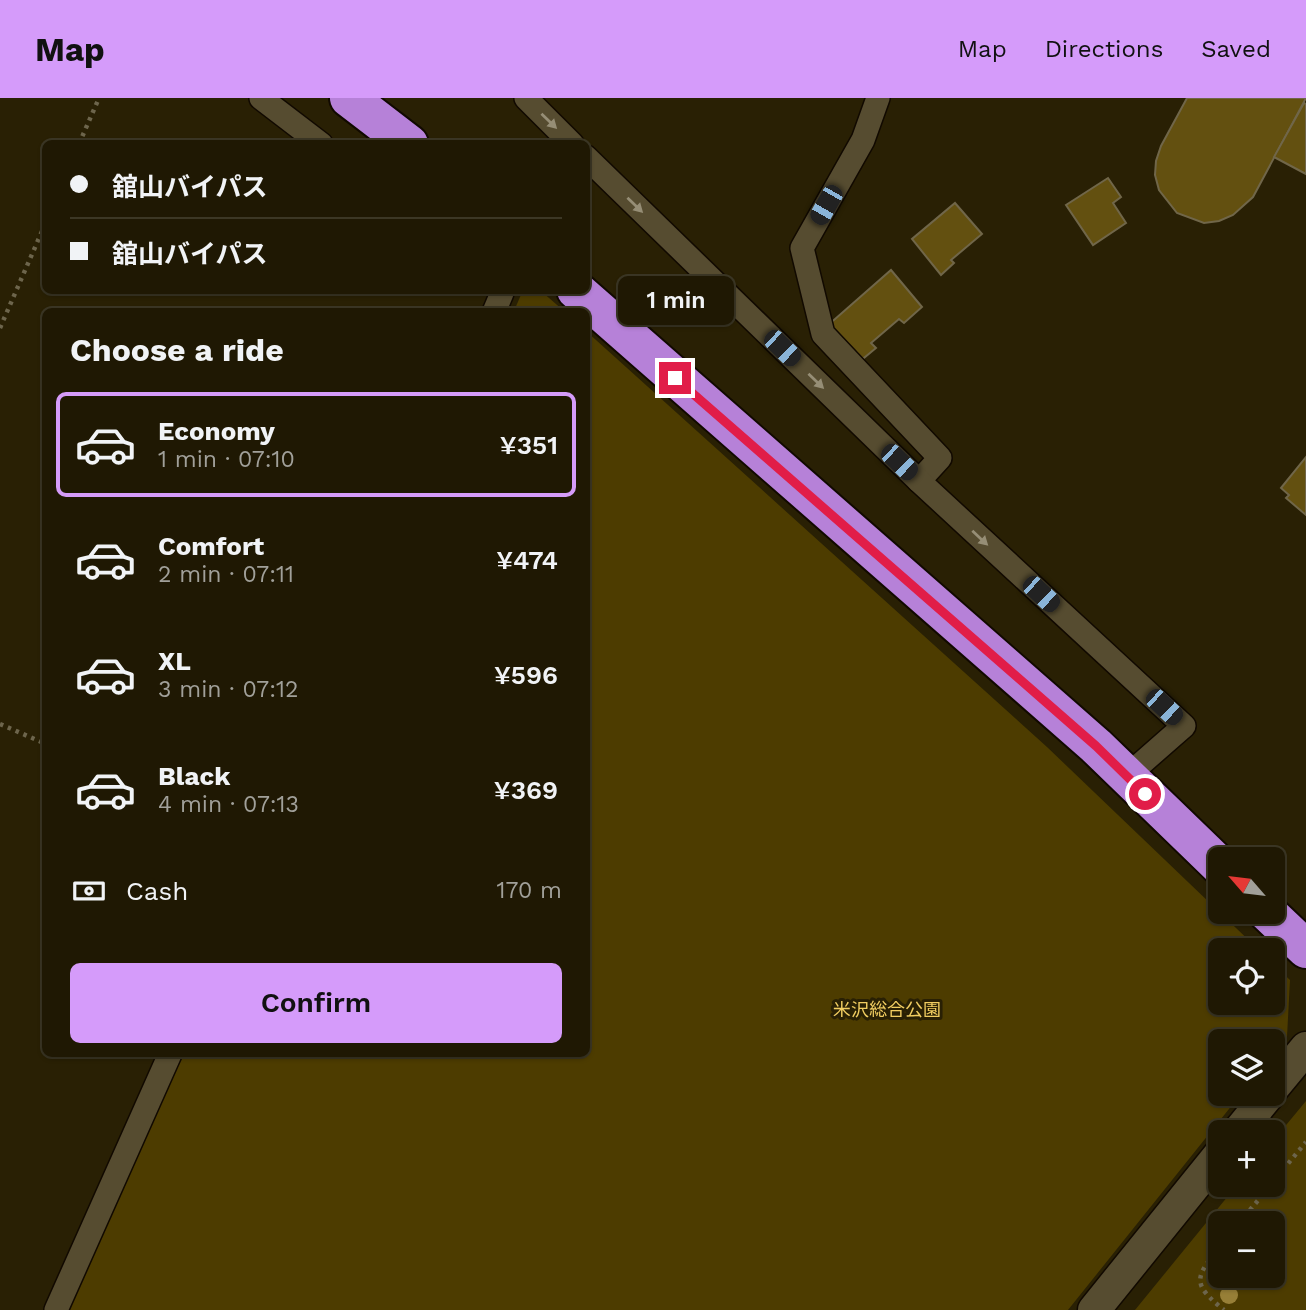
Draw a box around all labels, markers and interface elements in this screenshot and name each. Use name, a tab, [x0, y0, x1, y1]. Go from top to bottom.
text: Map	[35, 30, 105, 69]
text: Map	[958, 35, 1007, 63]
text: Directions	[1045, 35, 1163, 63]
text: Saved	[1201, 35, 1271, 63]
one-way arrow	[540, 112, 557, 128]
text: 舘山バイパス	[112, 172, 267, 202]
car	[807, 182, 846, 228]
one-way arrow	[626, 196, 643, 212]
text: 舘山バイパス	[112, 239, 267, 269]
callout: 1 min	[617, 276, 733, 326]
text: 1 min	[646, 287, 706, 314]
car	[760, 326, 805, 370]
text: Choose a ride	[70, 331, 284, 369]
route end	[659, 362, 691, 394]
one-way arrow	[807, 372, 824, 389]
icon: car	[74, 413, 137, 476]
text: Economy	[158, 416, 275, 446]
text: ¥351	[500, 430, 558, 460]
car	[877, 440, 922, 484]
text: 1 min · 07:10	[158, 446, 295, 473]
icon: car	[74, 528, 137, 591]
one-way arrow	[971, 529, 988, 545]
text: Comfort	[158, 531, 264, 561]
text: ¥474	[496, 545, 558, 575]
text: 2 min · 07:11	[158, 561, 294, 588]
car	[1019, 572, 1064, 616]
icon: car	[74, 643, 137, 706]
text: XL	[158, 646, 191, 676]
text: ¥596	[494, 660, 558, 690]
text: 3 min · 07:12	[158, 676, 298, 703]
car	[1142, 685, 1187, 729]
icon: car	[74, 758, 137, 821]
text: Black	[158, 761, 230, 791]
text: ¥369	[494, 775, 558, 805]
route start	[1129, 778, 1161, 810]
text: 4 min · 07:13	[158, 791, 299, 818]
north arrow	[1208, 847, 1284, 924]
map controls	[1208, 847, 1285, 1288]
icon: cash	[70, 872, 108, 910]
text: Cash	[126, 876, 188, 906]
text: 170 m	[497, 877, 562, 904]
button: locate	[1208, 938, 1285, 1015]
button: Confirm	[70, 963, 562, 1043]
park label: 米沢総合公園	[833, 999, 941, 1020]
button: layers	[1208, 1029, 1285, 1106]
button: +	[1208, 1120, 1285, 1197]
button: −	[1208, 1211, 1285, 1288]

